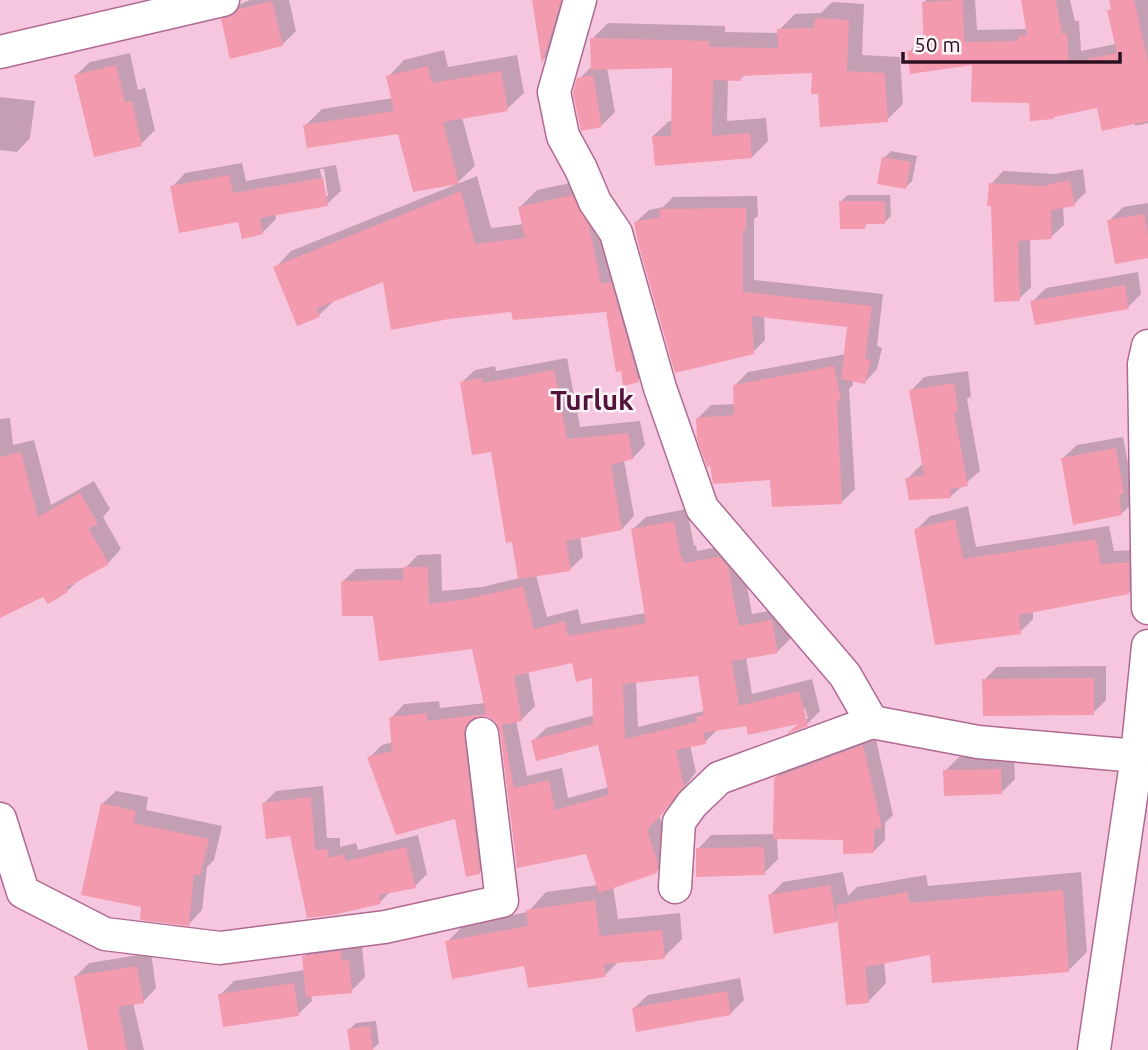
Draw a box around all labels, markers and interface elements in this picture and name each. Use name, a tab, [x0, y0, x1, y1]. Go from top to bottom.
scale bar	[903, 21, 1120, 65]
text: 50 m	[914, 32, 961, 56]
district label: Turluk	[550, 384, 634, 415]

